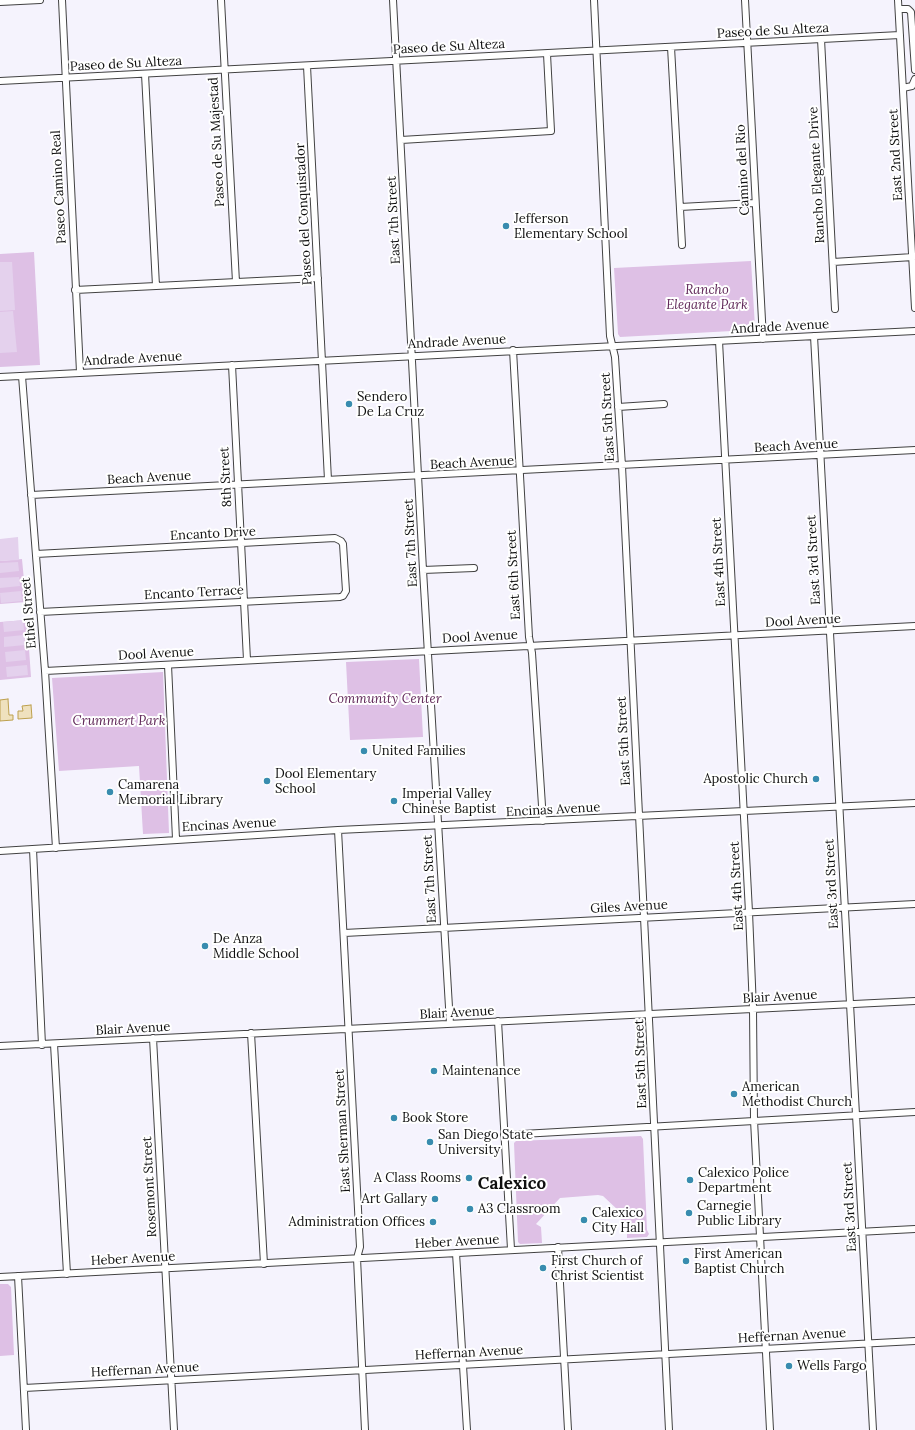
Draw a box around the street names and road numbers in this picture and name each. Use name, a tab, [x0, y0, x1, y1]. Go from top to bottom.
street label: Paseo de Su Alteza	[717, 20, 829, 42]
street label: Paseo de Su Alteza	[393, 36, 505, 58]
street label: Paseo de Su Alteza	[70, 53, 182, 75]
street label: Paseo de Su Majestad	[206, 77, 228, 207]
street label: Rancho Elegante Drive	[806, 106, 828, 244]
street label: East 2nd Street	[886, 109, 906, 201]
street label: Camino del Rio	[733, 124, 753, 216]
street label: Paseo Camino Real	[48, 130, 70, 244]
street label: Paseo del Conquistador	[292, 142, 316, 286]
street label: East 7th Street	[384, 175, 404, 265]
street label: Andrade Avenue	[730, 317, 830, 337]
street label: Andrade Avenue	[407, 332, 507, 352]
street label: Andrade Avenue	[83, 349, 183, 369]
street label: East 5th Street	[598, 372, 618, 462]
street label: Beach Avenue	[754, 436, 838, 456]
street label: 8th Street	[217, 446, 235, 508]
street label: Beach Avenue	[430, 453, 514, 473]
street label: Beach Avenue	[107, 468, 191, 488]
street label: East 7th Street	[401, 498, 421, 588]
street label: East 3rd Street	[804, 515, 824, 605]
street label: East 4th Street	[709, 517, 729, 607]
street label: Encanto Drive	[170, 524, 256, 544]
street label: East 6th Street	[504, 530, 524, 620]
street label: Ethel Street	[18, 577, 40, 649]
street label: Encanto Terrace	[144, 583, 244, 603]
street label: Dool Avenue	[765, 611, 841, 631]
street label: Dool Avenue	[442, 627, 518, 647]
street label: Dool Avenue	[118, 644, 194, 664]
street label: East 5th Street	[614, 696, 634, 786]
street label: Encinas Avenue	[505, 800, 601, 820]
street label: Encinas Avenue	[181, 815, 277, 835]
street label: East 7th Street	[420, 834, 440, 924]
street label: East 3rd Street	[822, 839, 842, 929]
street label: East 4th Street	[727, 841, 747, 931]
street label: Giles Avenue	[590, 897, 668, 917]
street label: Blair Avenue	[742, 987, 818, 1007]
street label: Blair Avenue	[419, 1003, 495, 1023]
street label: Blair Avenue	[95, 1019, 171, 1039]
street label: East 5th Street	[632, 1019, 650, 1109]
street label: East Sherman Street	[332, 1069, 354, 1193]
street label: Rosemont Street	[140, 1136, 160, 1238]
street label: East 3rd Street	[840, 1162, 860, 1252]
street label: Heber Avenue	[414, 1232, 500, 1252]
street label: Heber Avenue	[90, 1249, 176, 1269]
street label: Heffernan Avenue	[737, 1325, 847, 1347]
street label: Heffernan Avenue	[414, 1342, 524, 1364]
street label: Heffernan Avenue	[90, 1359, 200, 1381]

